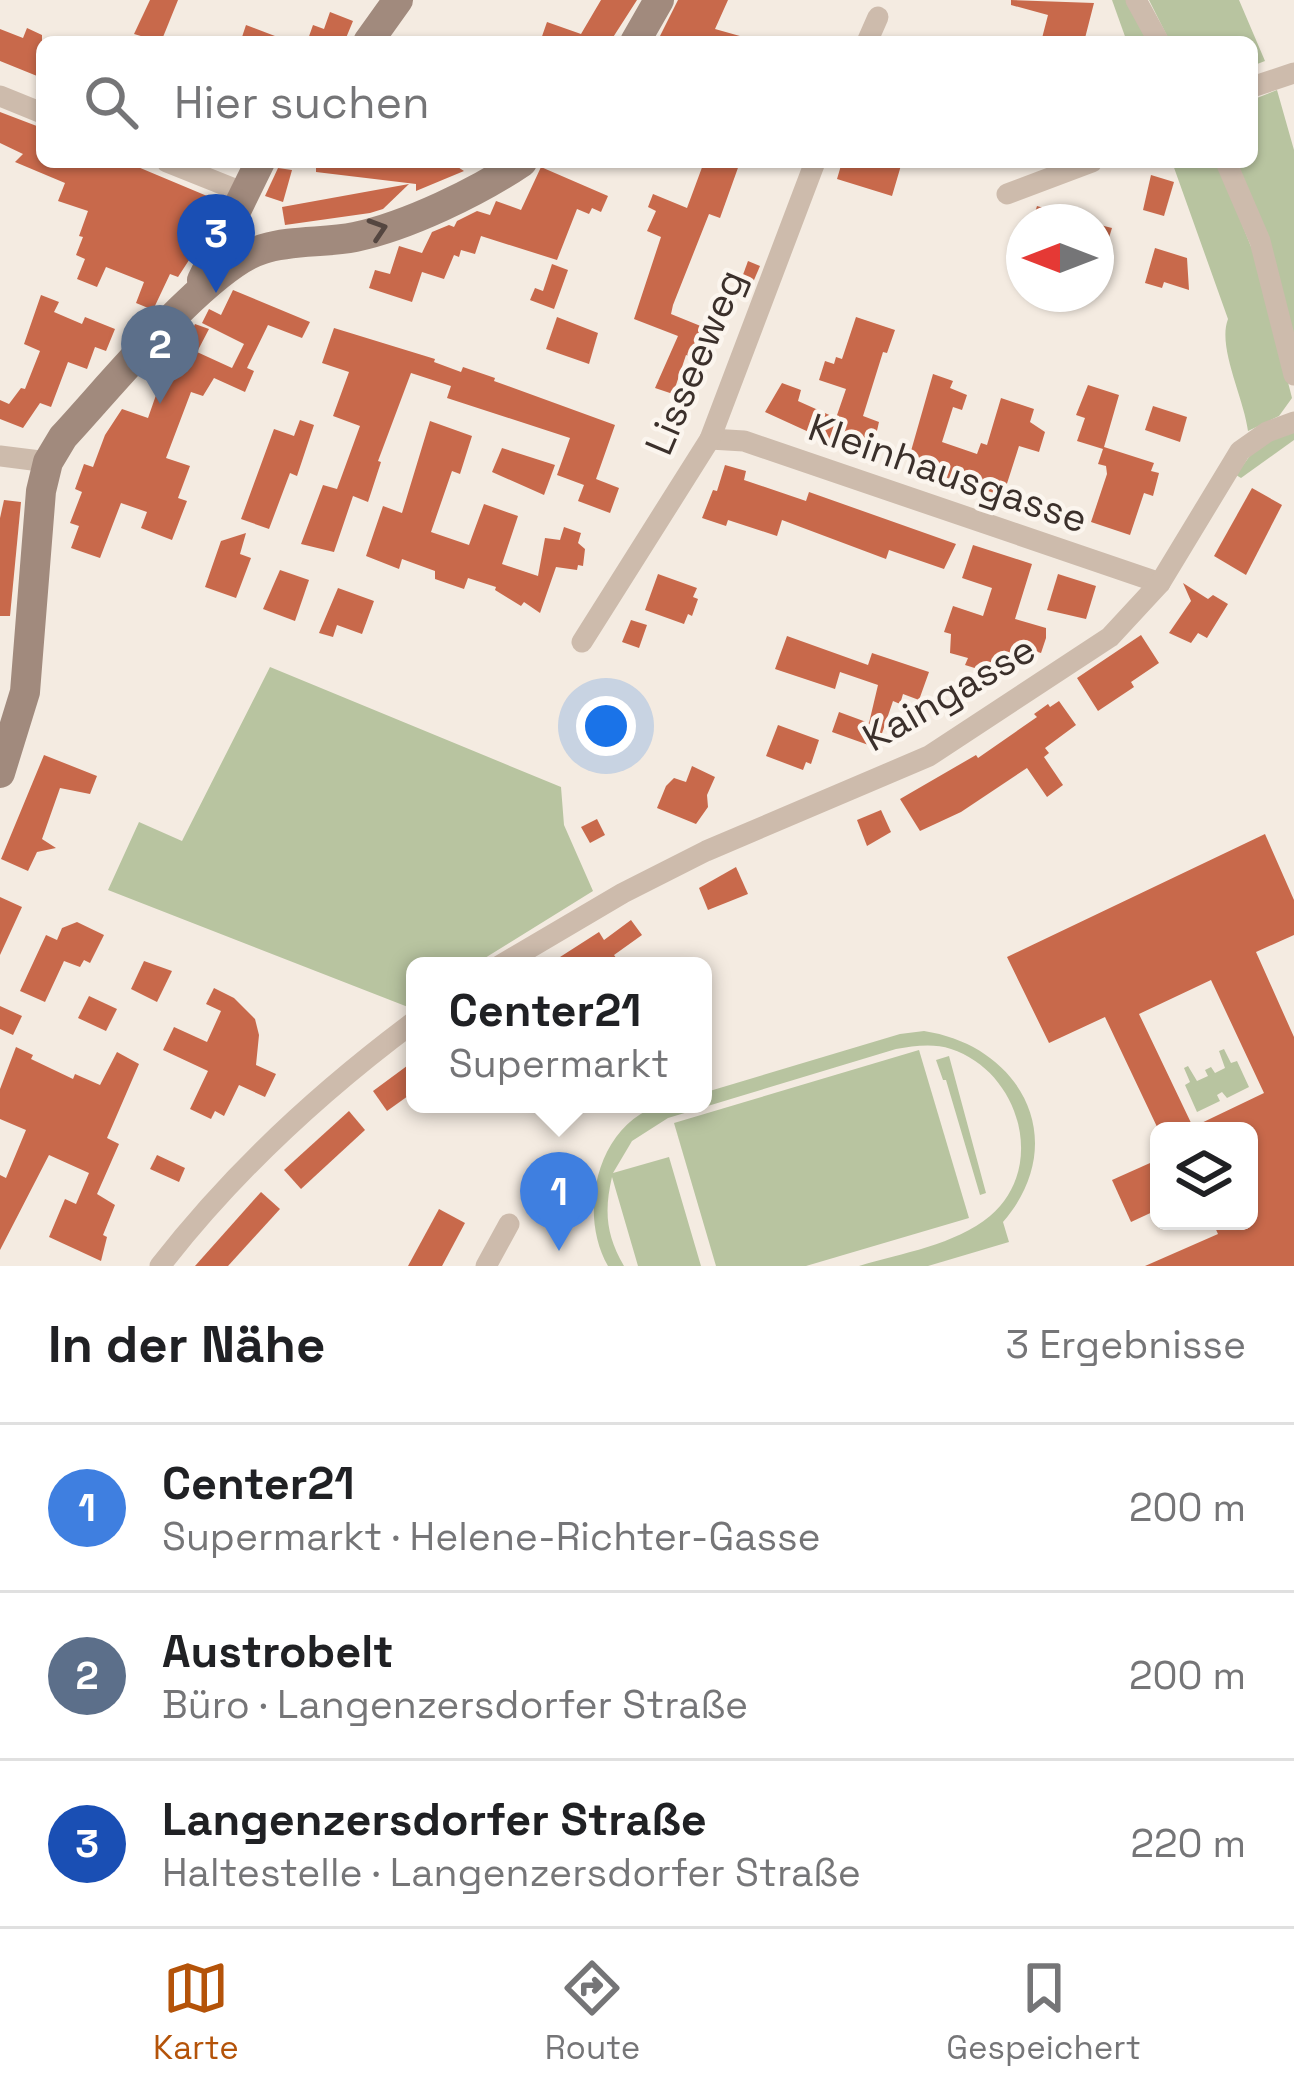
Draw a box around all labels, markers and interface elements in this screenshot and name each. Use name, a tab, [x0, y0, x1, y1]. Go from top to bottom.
search box	[36, 36, 1258, 168]
icon: search	[78, 69, 144, 135]
text: Hier suchen	[174, 74, 430, 131]
pin: 3	[177, 194, 255, 293]
north arrow	[1006, 204, 1114, 312]
one-way arrow	[367, 219, 388, 244]
street label: Lisseeweg	[634, 262, 756, 462]
pin: 2	[121, 305, 199, 404]
street label: Kleinhausgasse	[802, 402, 1094, 544]
street label: Kaingasse	[854, 624, 1044, 762]
your location	[576, 696, 636, 756]
popup	[406, 957, 712, 1113]
text: Center21	[449, 982, 641, 1039]
text: Supermarkt	[449, 1039, 669, 1088]
map controls	[1150, 1122, 1258, 1230]
button: layers	[1150, 1122, 1258, 1230]
pin: 1	[520, 1152, 598, 1251]
text: In der Nähe	[48, 1312, 325, 1377]
text: 3 Ergebnisse	[1006, 1320, 1246, 1369]
text: Center21	[162, 1455, 355, 1512]
text: 1	[78, 1483, 96, 1532]
text: 200 m	[1129, 1483, 1246, 1532]
text: Supermarkt · Helene-Richter-Gasse	[162, 1512, 821, 1561]
text: Austrobelt	[162, 1623, 394, 1680]
text: 2	[75, 1651, 99, 1700]
text: 200 m	[1129, 1651, 1246, 1700]
text: Büro · Langenzersdorfer Straße	[162, 1680, 748, 1729]
text: Langenzersdorfer Straße	[162, 1791, 707, 1848]
text: 3	[75, 1819, 99, 1868]
text: 220 m	[1130, 1819, 1246, 1868]
text: Haltestelle · Langenzersdorfer Straße	[162, 1848, 861, 1897]
tab: Karte	[153, 1955, 239, 2069]
tab: Route	[545, 1955, 640, 2069]
tab: Gespeichert	[946, 1955, 1141, 2069]

